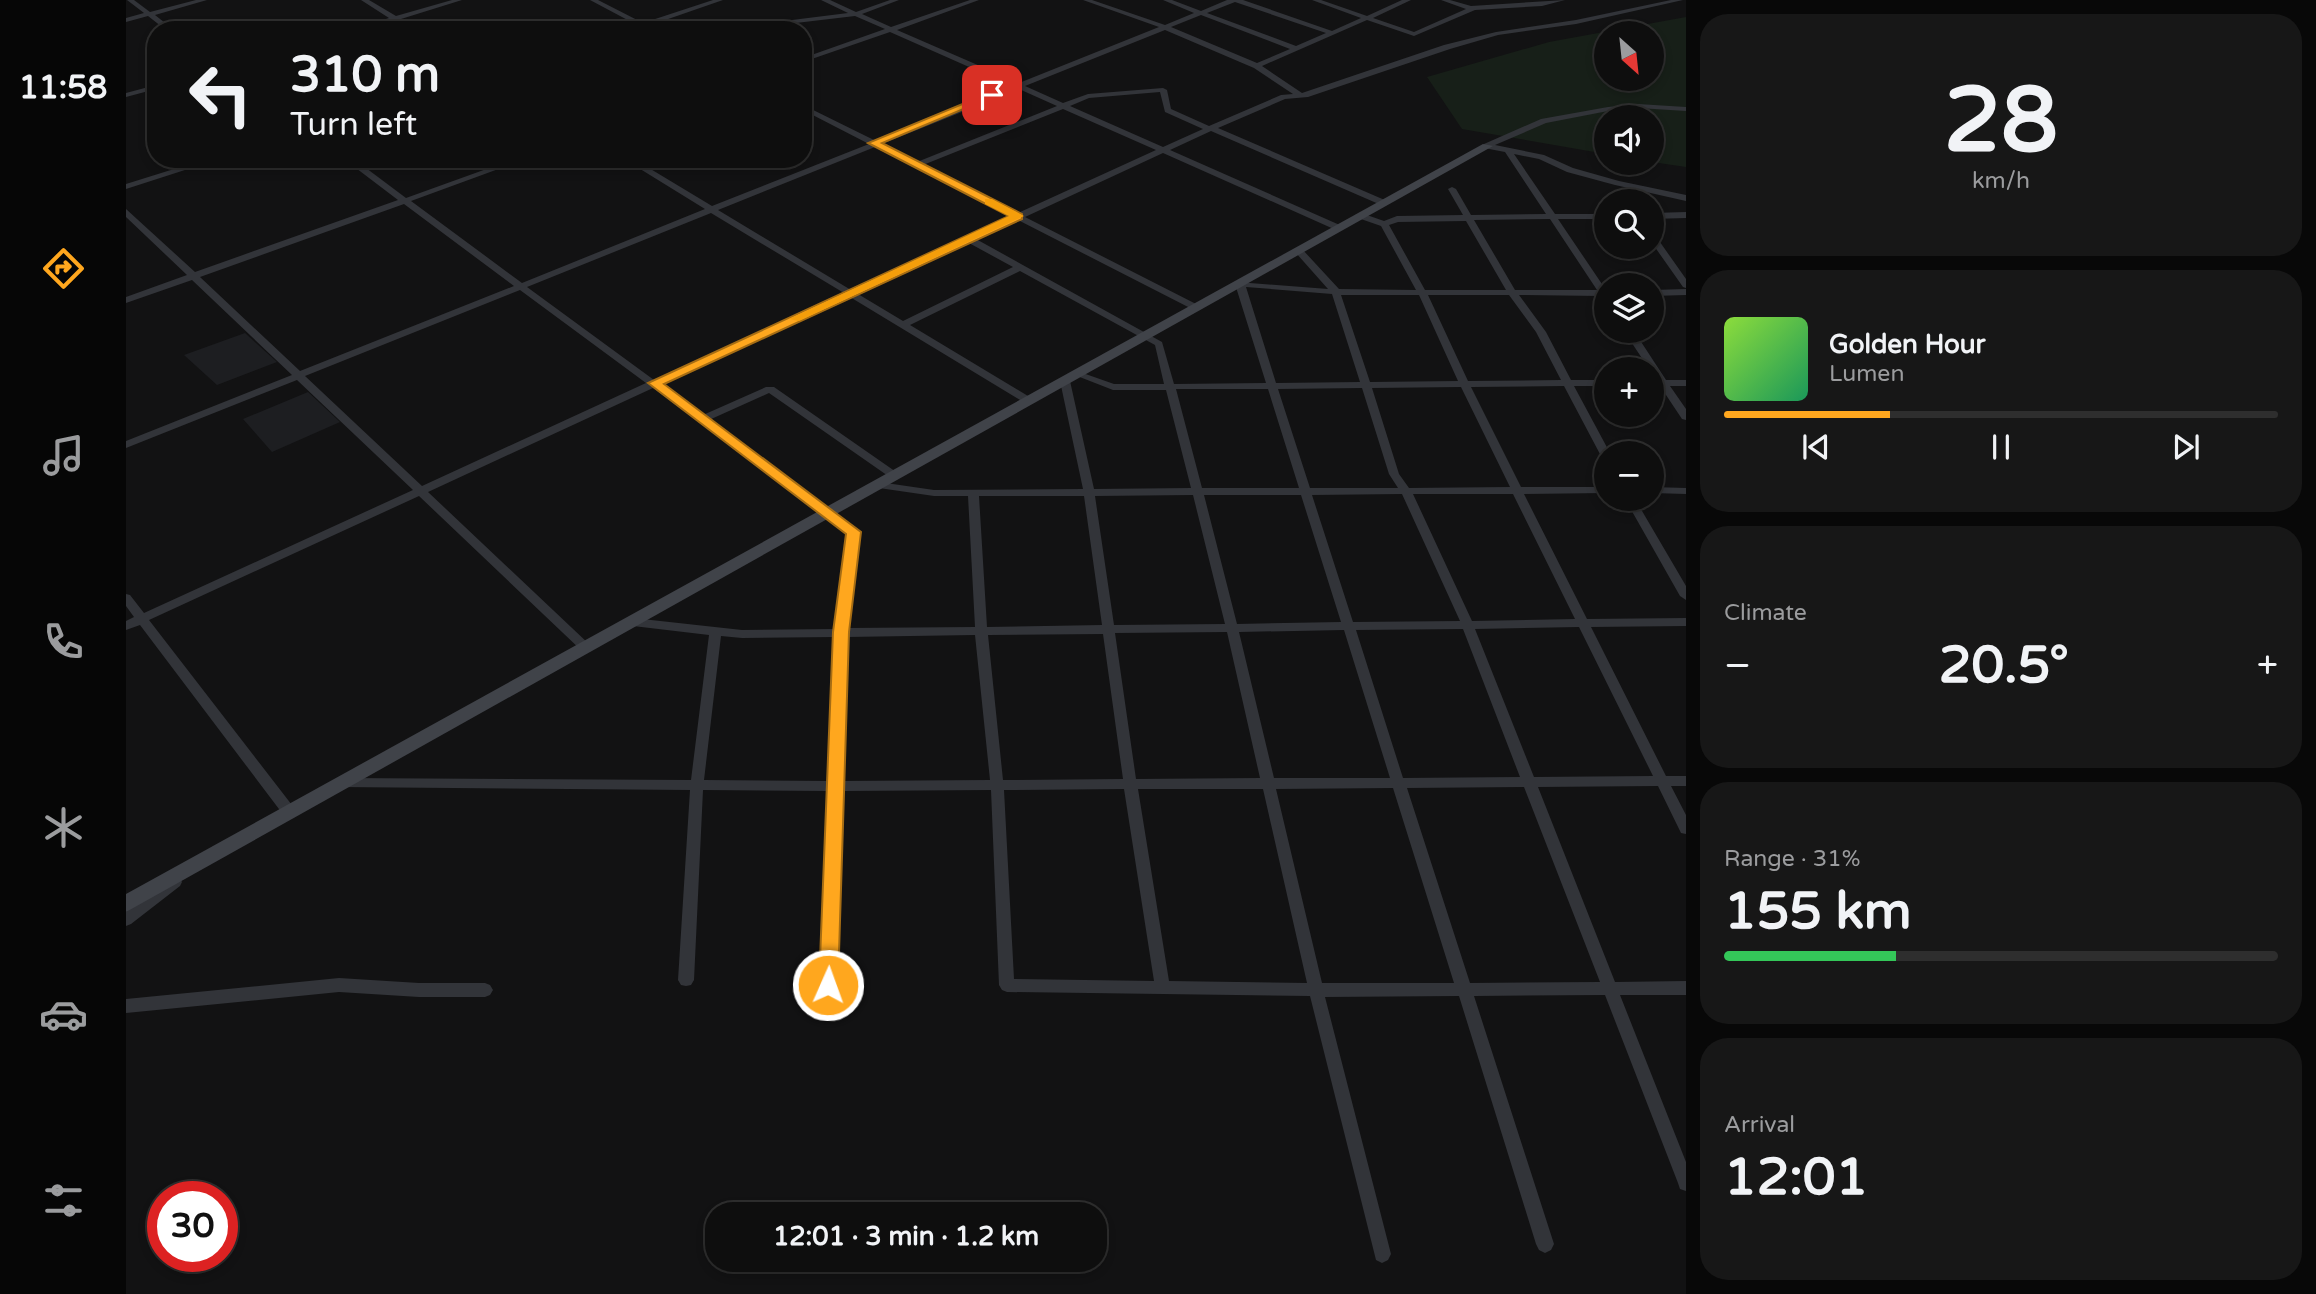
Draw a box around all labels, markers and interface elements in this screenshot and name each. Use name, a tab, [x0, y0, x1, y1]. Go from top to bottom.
north arrow	[1594, 21, 1664, 91]
map controls	[1594, 21, 1664, 511]
text: 310 m	[290, 46, 440, 105]
icon: left	[175, 49, 266, 140]
pin	[962, 65, 1022, 125]
text: 28	[1944, 66, 2058, 176]
text: 11:58	[19, 69, 107, 107]
icon: arrive	[973, 76, 1011, 114]
button: sound	[1594, 105, 1664, 175]
text: Turn left	[290, 106, 417, 144]
text: km/h	[1972, 167, 2030, 195]
button: search	[1594, 189, 1664, 259]
icon: directions	[39, 244, 88, 293]
button: layers	[1594, 273, 1664, 343]
text: Golden Hour	[1829, 329, 1986, 360]
button: +	[1594, 357, 1664, 427]
text: Lumen	[1829, 360, 1904, 388]
icon: previous	[1797, 428, 1835, 466]
icon: pause	[1982, 428, 2020, 466]
icon: next	[2167, 428, 2205, 466]
icon: music	[39, 431, 88, 480]
button: −	[1594, 441, 1664, 511]
text: Climate	[1724, 599, 1807, 627]
icon: phone	[39, 617, 88, 666]
text: 20.5°	[1939, 634, 2069, 697]
text: −	[1724, 643, 1751, 689]
text: +	[2257, 643, 2278, 689]
icon: climate	[39, 803, 88, 852]
text: Range · 31%	[1724, 845, 1860, 873]
text: 155 km	[1724, 880, 1912, 943]
position arrow	[791, 948, 865, 1022]
icon: car	[39, 990, 88, 1039]
text: Arrival	[1724, 1111, 1795, 1139]
text: 12:01	[1724, 1146, 1868, 1209]
icon: filters	[39, 1176, 88, 1225]
speed limit sign: 30	[147, 1181, 238, 1272]
text: 12:01 · 3 min · 1.2 km	[773, 1221, 1039, 1252]

